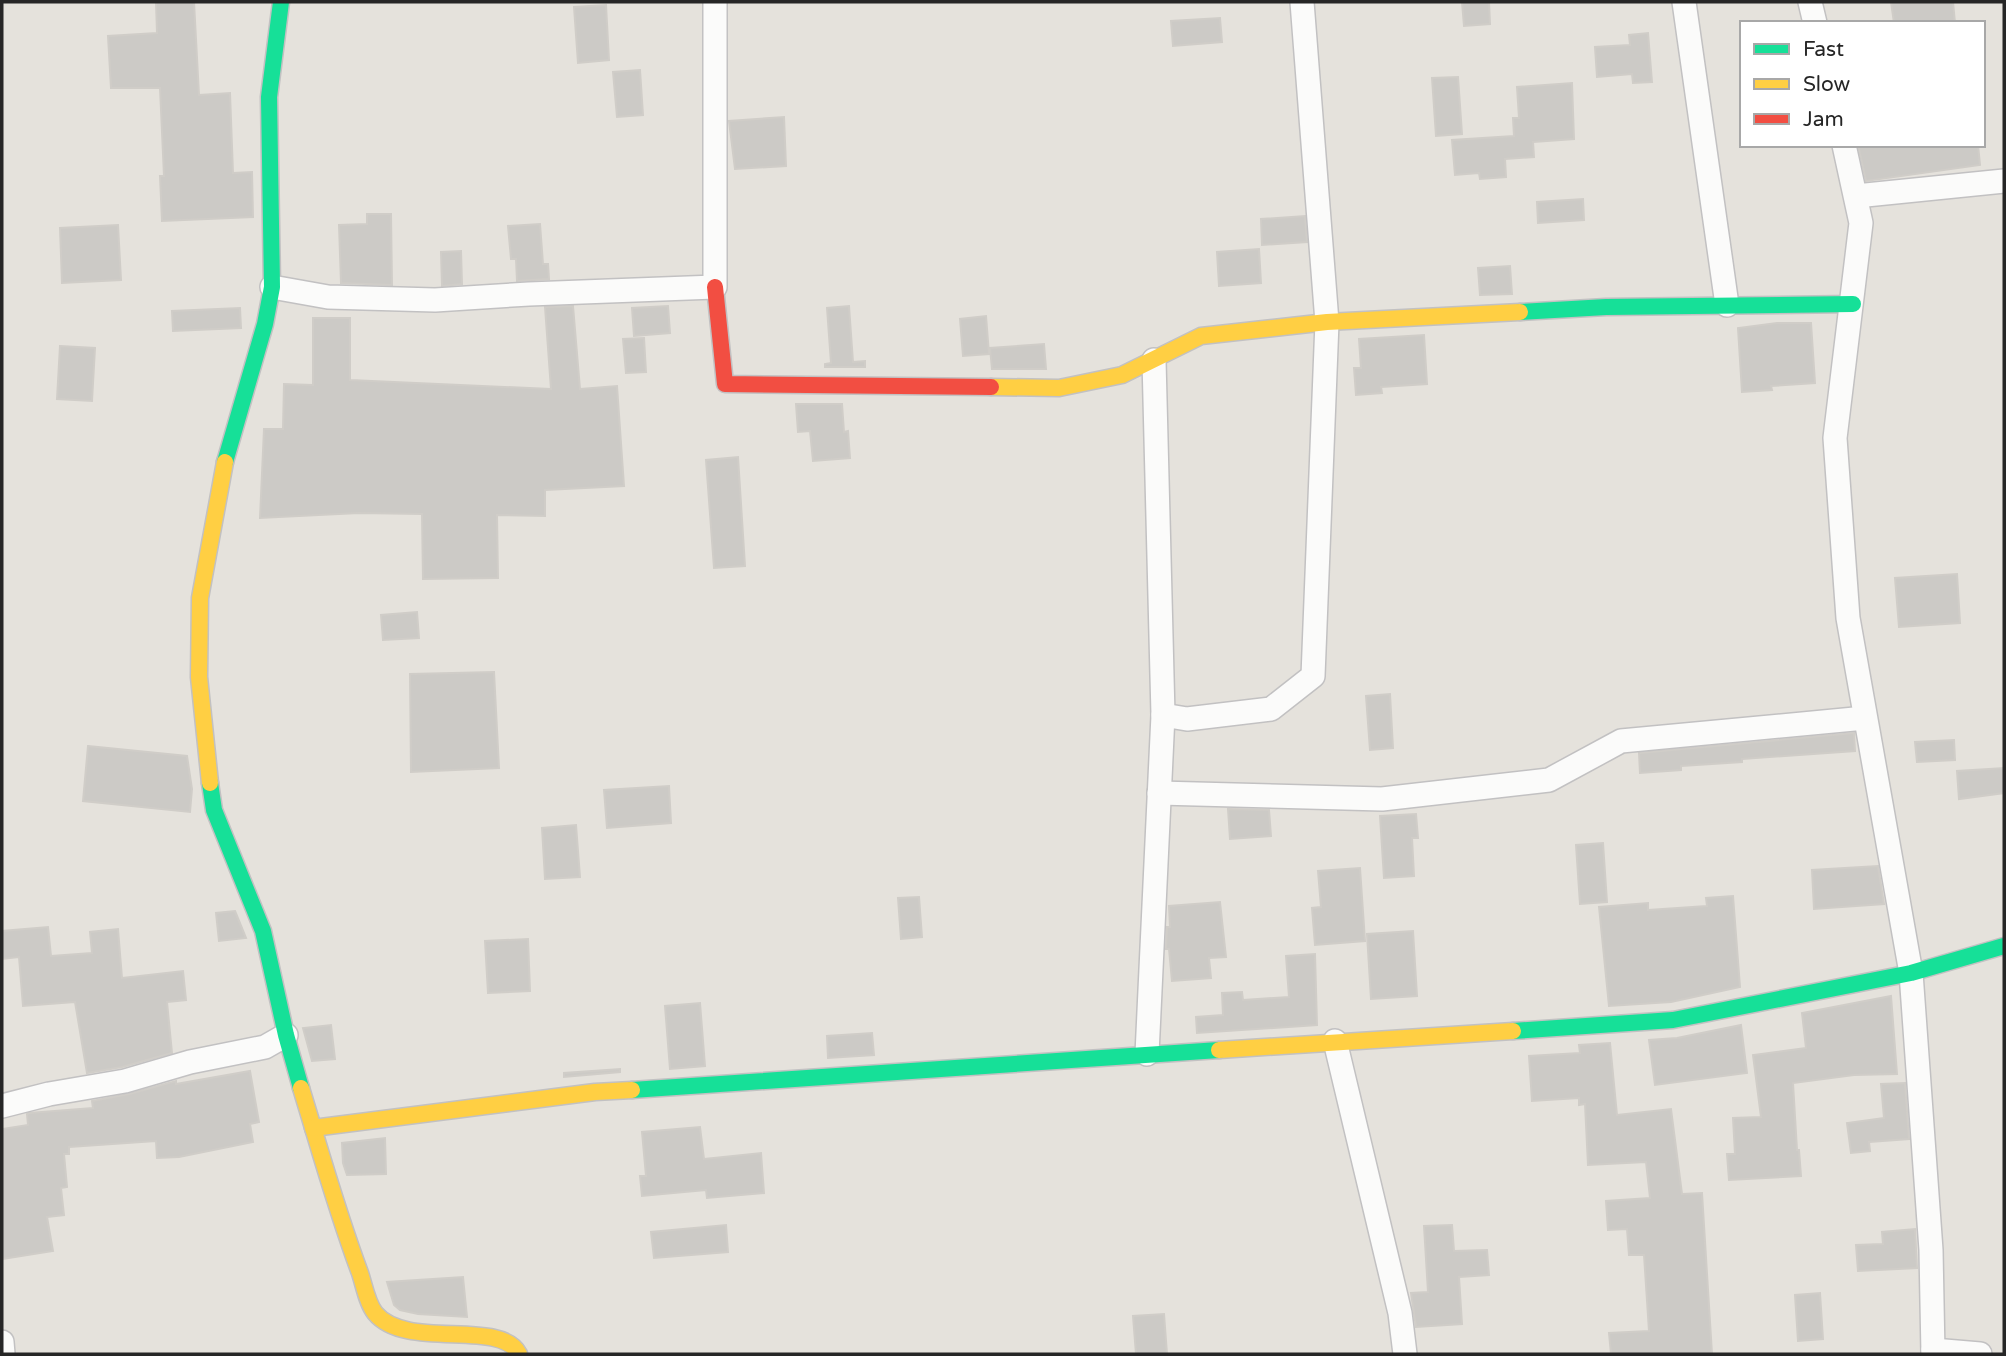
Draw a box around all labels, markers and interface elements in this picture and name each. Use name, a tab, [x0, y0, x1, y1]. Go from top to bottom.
legend	[1740, 21, 1985, 147]
text: Fast	[1803, 37, 1844, 62]
text: Slow	[1803, 72, 1851, 97]
text: Jam	[1803, 107, 1844, 132]

